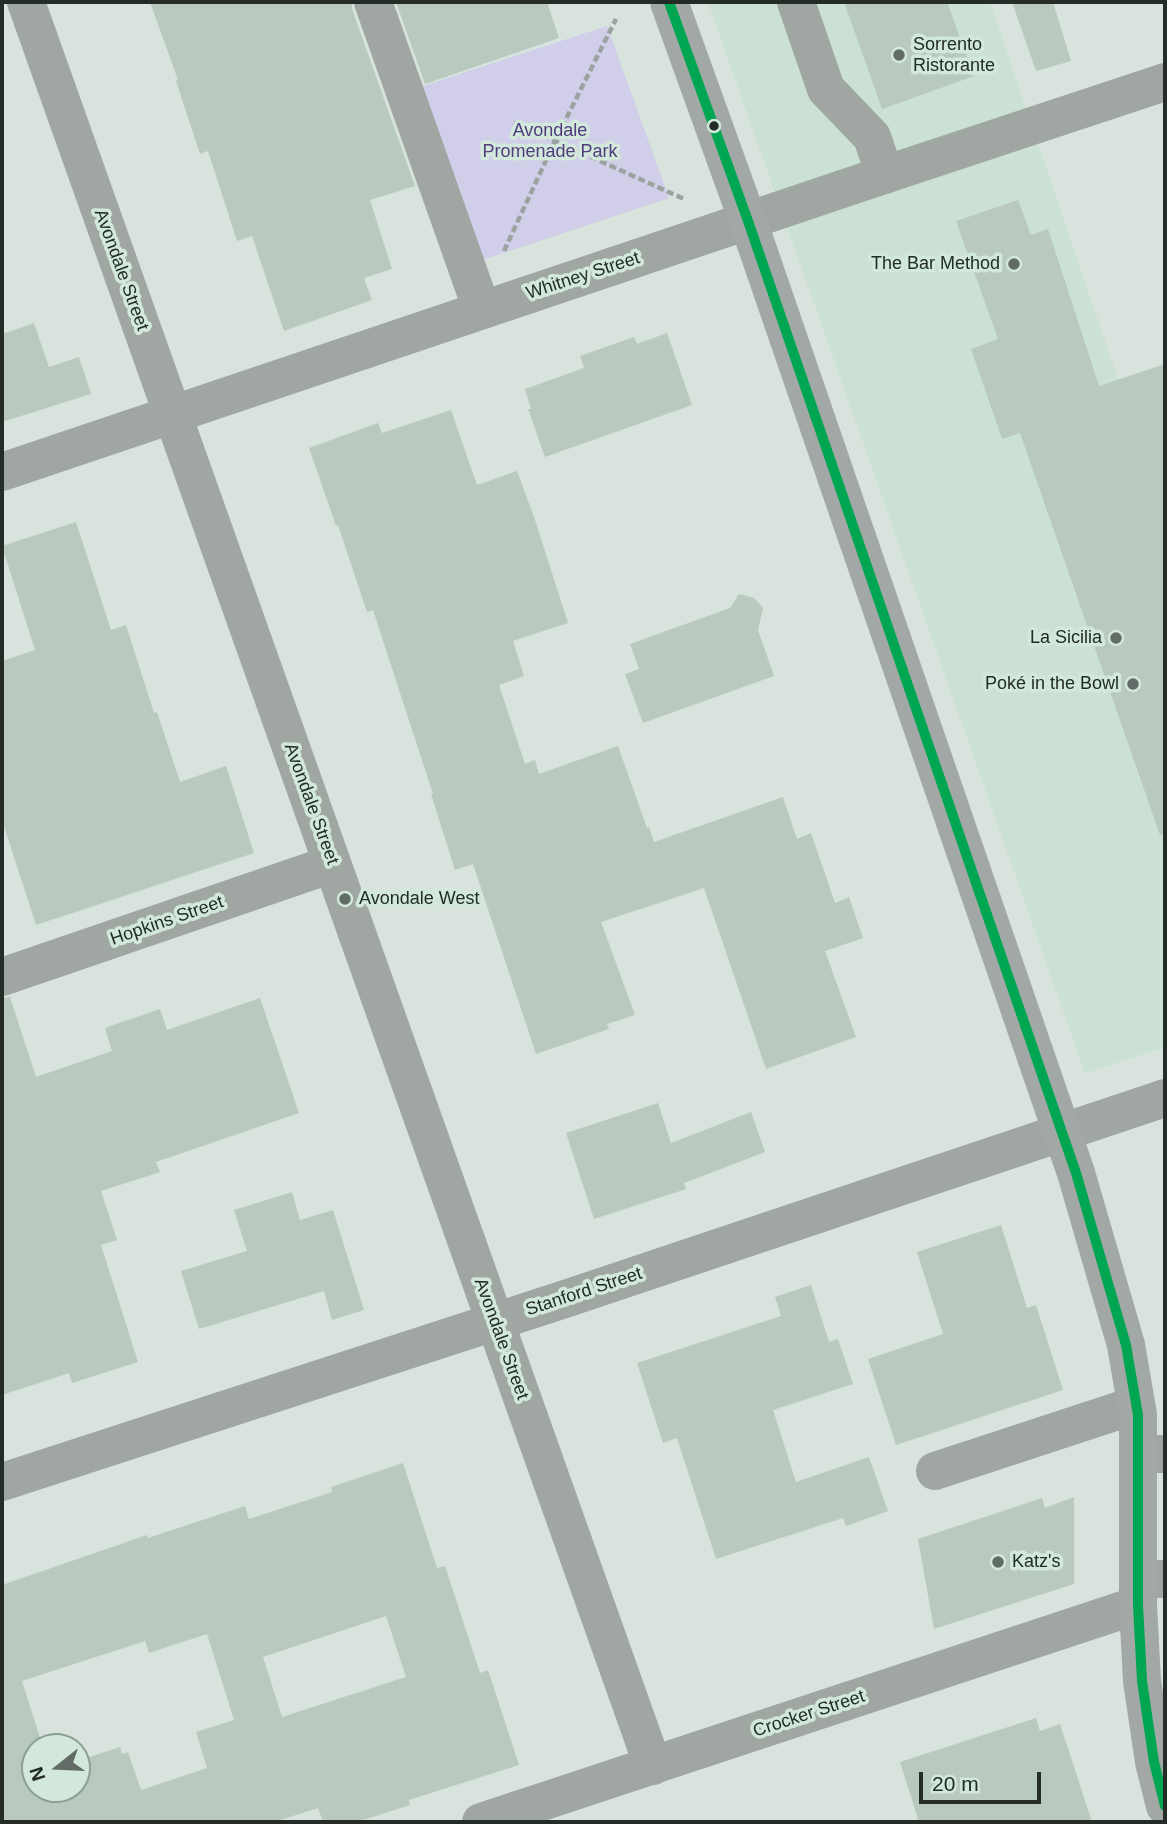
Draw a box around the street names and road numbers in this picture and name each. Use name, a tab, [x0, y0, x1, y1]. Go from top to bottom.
street label: Avondale Street	[89, 206, 153, 334]
street label: Whitney Street	[524, 247, 642, 305]
street label: Avondale Street	[279, 740, 343, 868]
street label: Hopkins Street	[108, 892, 226, 950]
street label: Stanford Street	[523, 1263, 645, 1321]
street label: Avondale Street	[469, 1275, 533, 1403]
street label: Crocker Street	[750, 1686, 868, 1742]

